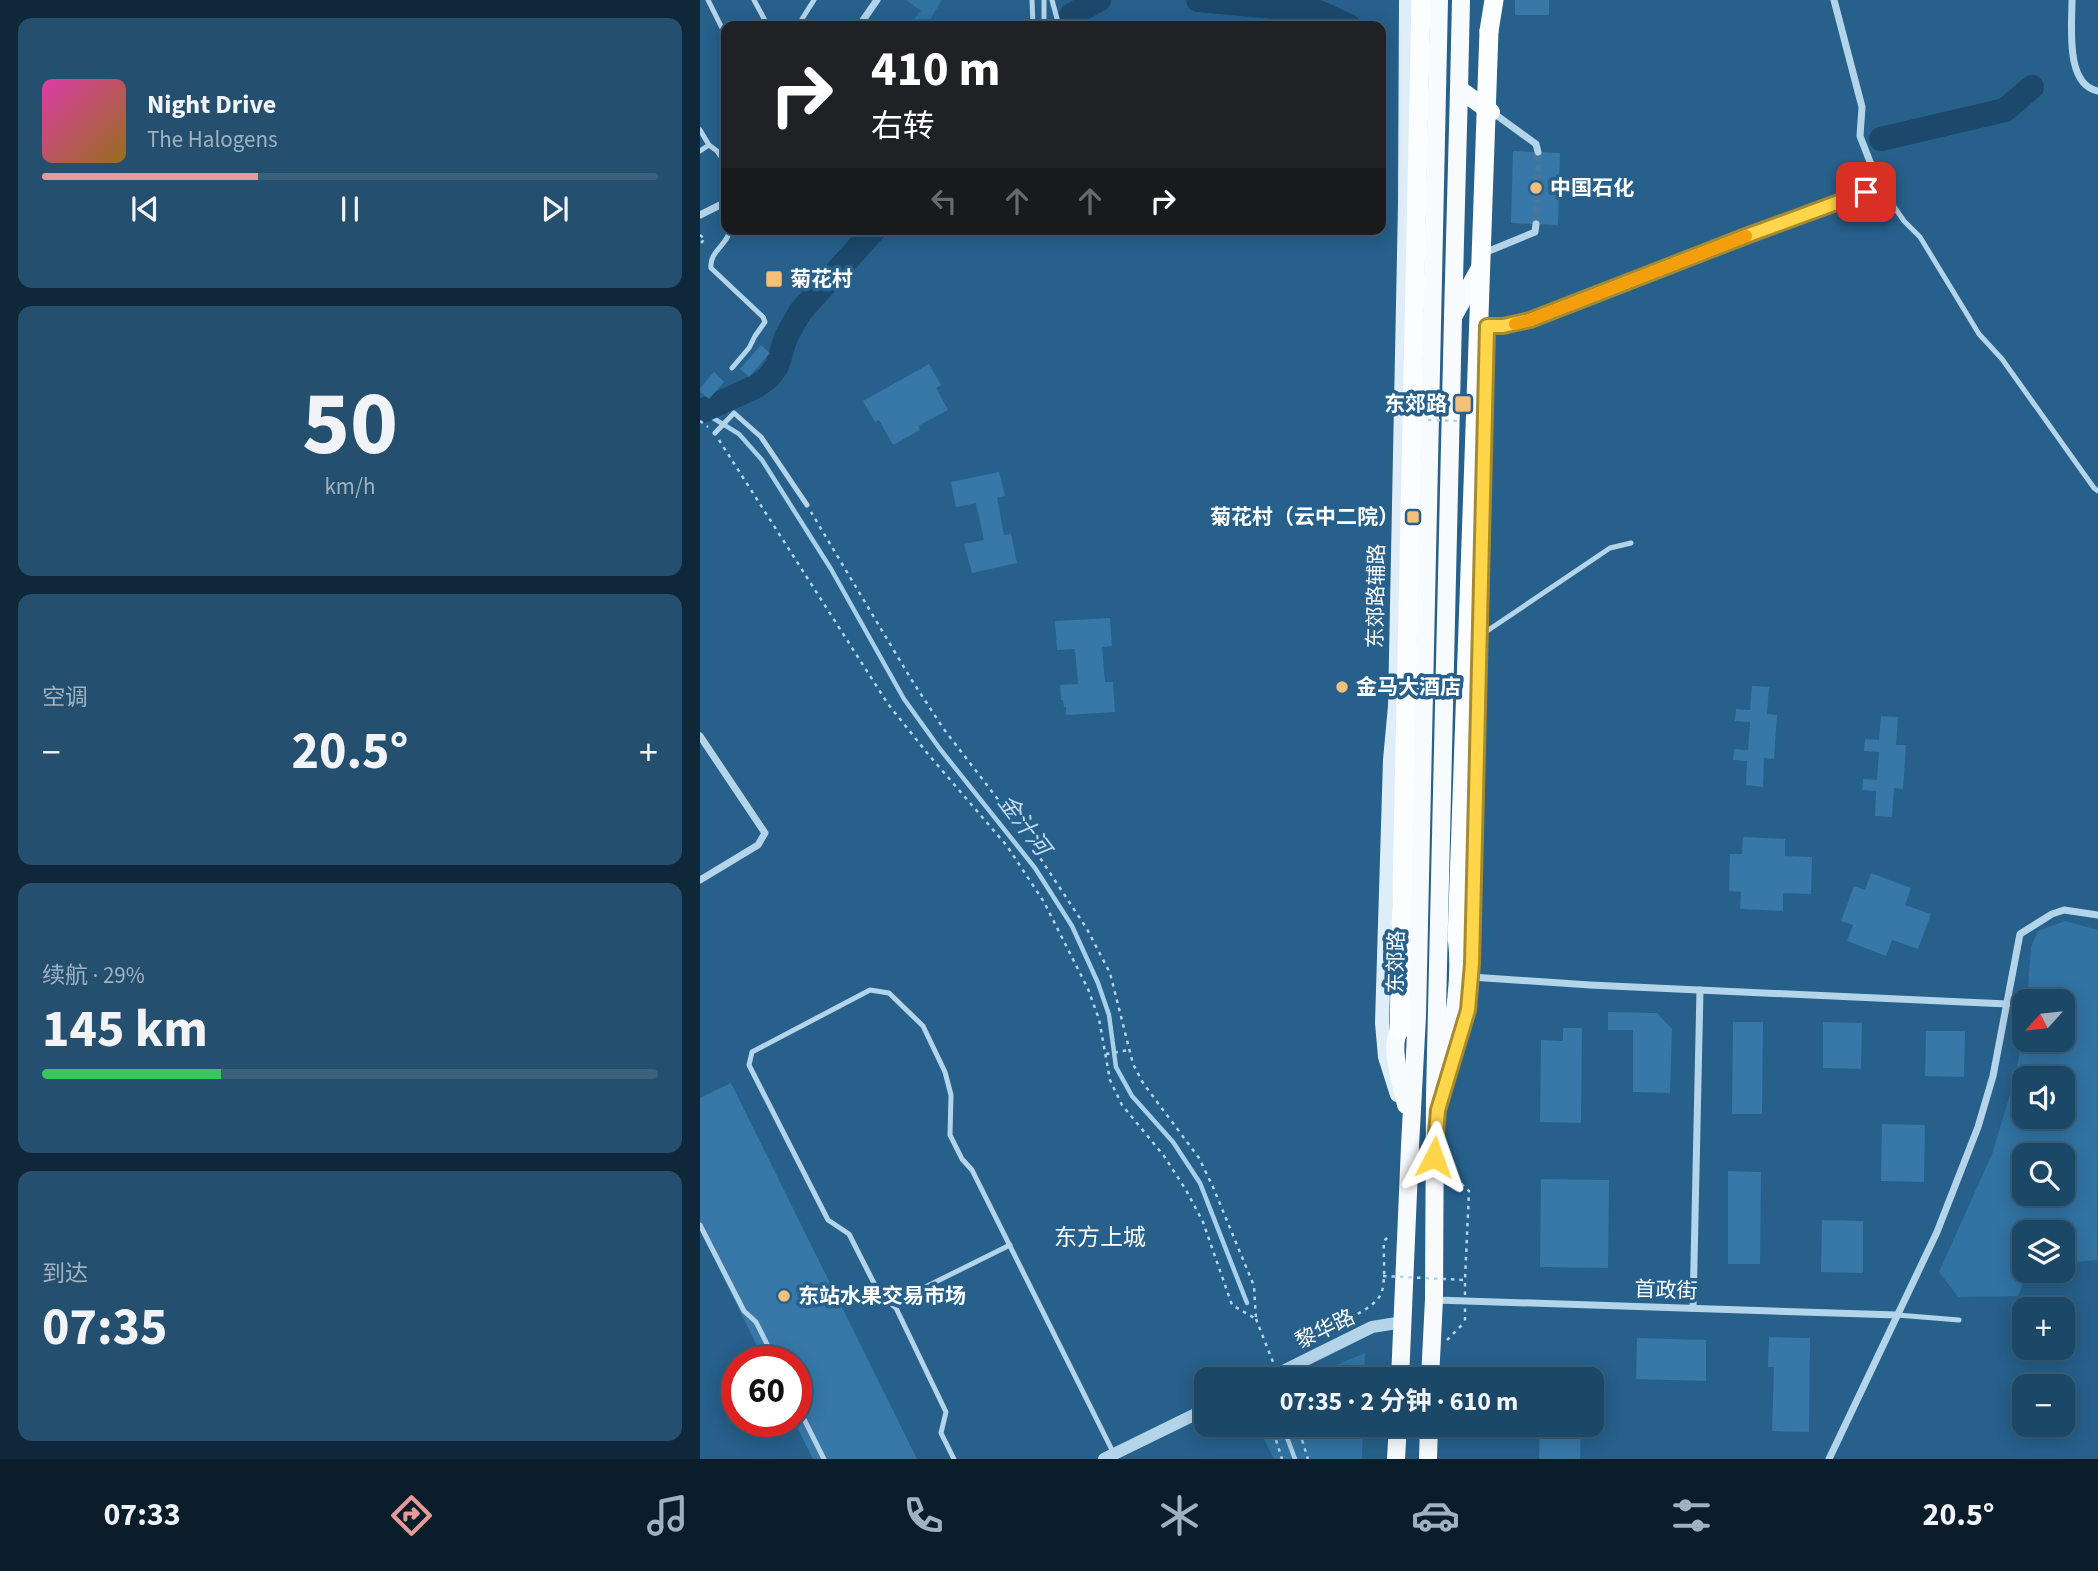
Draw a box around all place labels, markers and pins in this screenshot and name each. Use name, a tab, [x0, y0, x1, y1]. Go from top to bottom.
pin	[1836, 162, 1896, 222]
place label: 中国石化	[1550, 173, 1634, 203]
marker: 中国石化	[1528, 180, 1544, 196]
place label: 菊花村	[790, 264, 853, 294]
marker: 菊花村	[764, 269, 784, 289]
place label: 东郊路	[1384, 389, 1447, 419]
marker: 东郊路	[1453, 394, 1473, 414]
place label: 菊花村（云中二院）	[1210, 502, 1399, 532]
marker: 菊花村（云中二院）	[1405, 509, 1421, 525]
place label: 金马大酒店	[1356, 672, 1461, 702]
marker: 金马大酒店	[1334, 679, 1350, 695]
place label: 东站水果交易市场	[798, 1281, 966, 1311]
marker: 东站水果交易市场	[776, 1288, 792, 1304]

